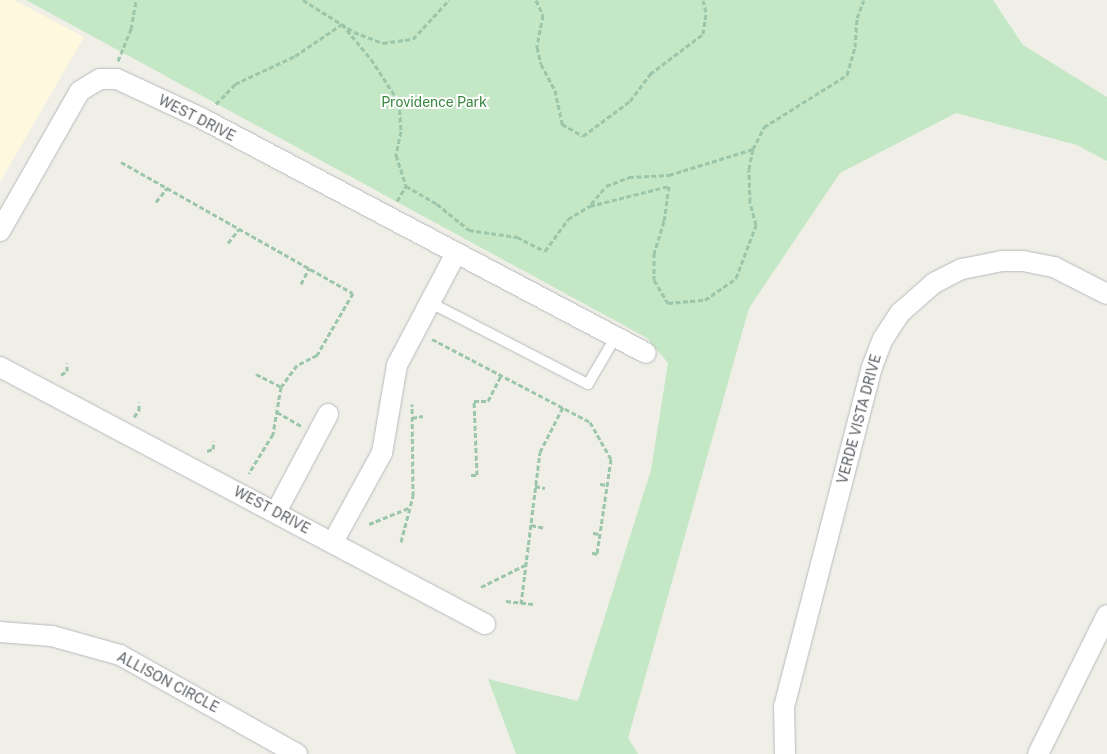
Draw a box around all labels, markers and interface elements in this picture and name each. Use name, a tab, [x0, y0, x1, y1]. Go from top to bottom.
street label: WEST DRIVE	[156, 91, 238, 145]
park label: Providence Park	[381, 94, 487, 110]
street label: VERDE VISTA DRIVE	[834, 352, 884, 486]
street label: WEST DRIVE	[231, 483, 313, 537]
street label: ALLISON CIRCLE	[114, 648, 222, 716]

